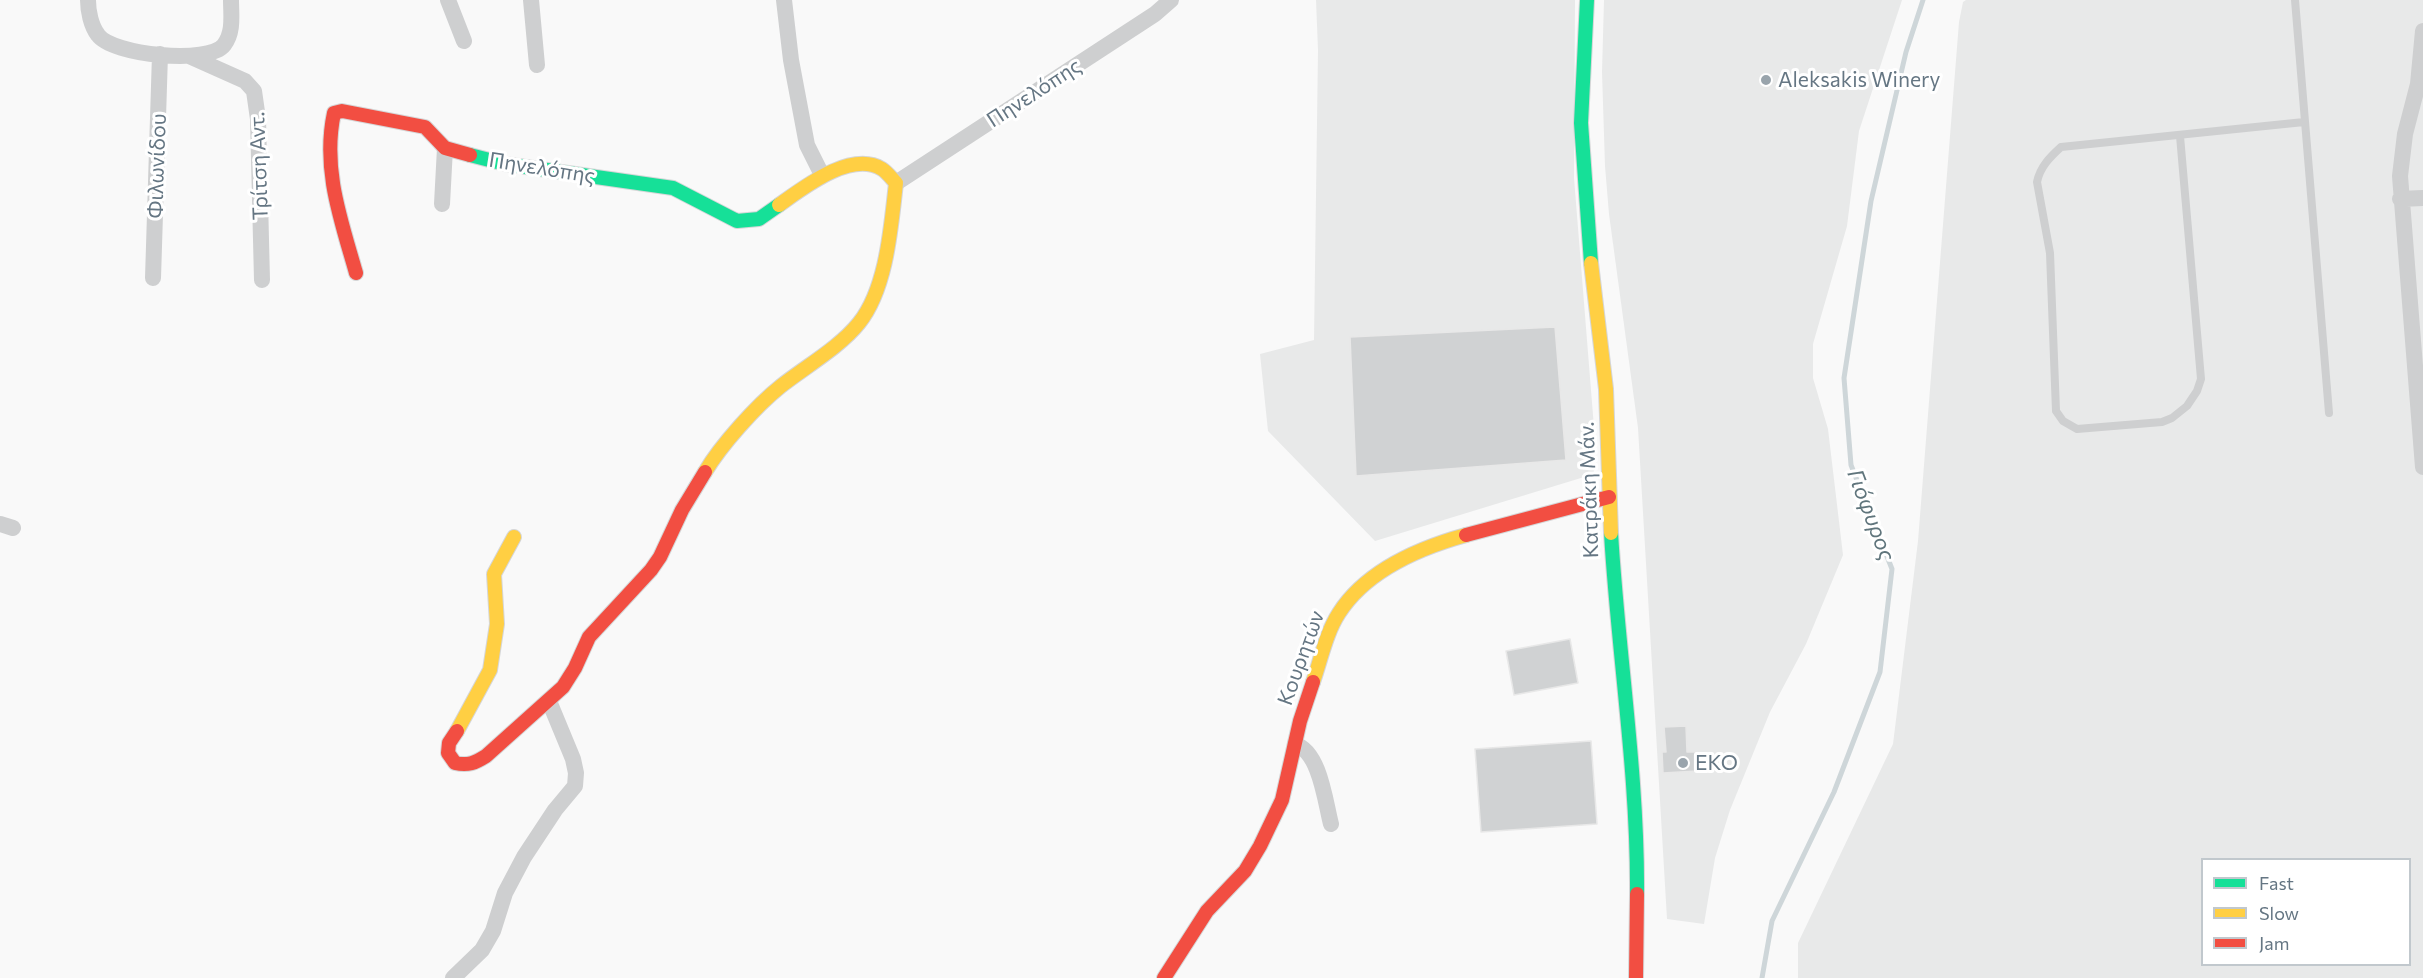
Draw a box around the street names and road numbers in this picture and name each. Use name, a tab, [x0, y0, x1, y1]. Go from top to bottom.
street label: Πηνελόπης	[982, 53, 1086, 133]
street label: Τρίτση Αντ.	[245, 111, 273, 221]
street label: Φιλωνίδου	[143, 113, 171, 219]
street label: Πηνελόπης	[487, 147, 597, 189]
street label: Κατράκη Μάν.	[1574, 421, 1604, 559]
street label: Κουρητών	[1272, 607, 1330, 709]

